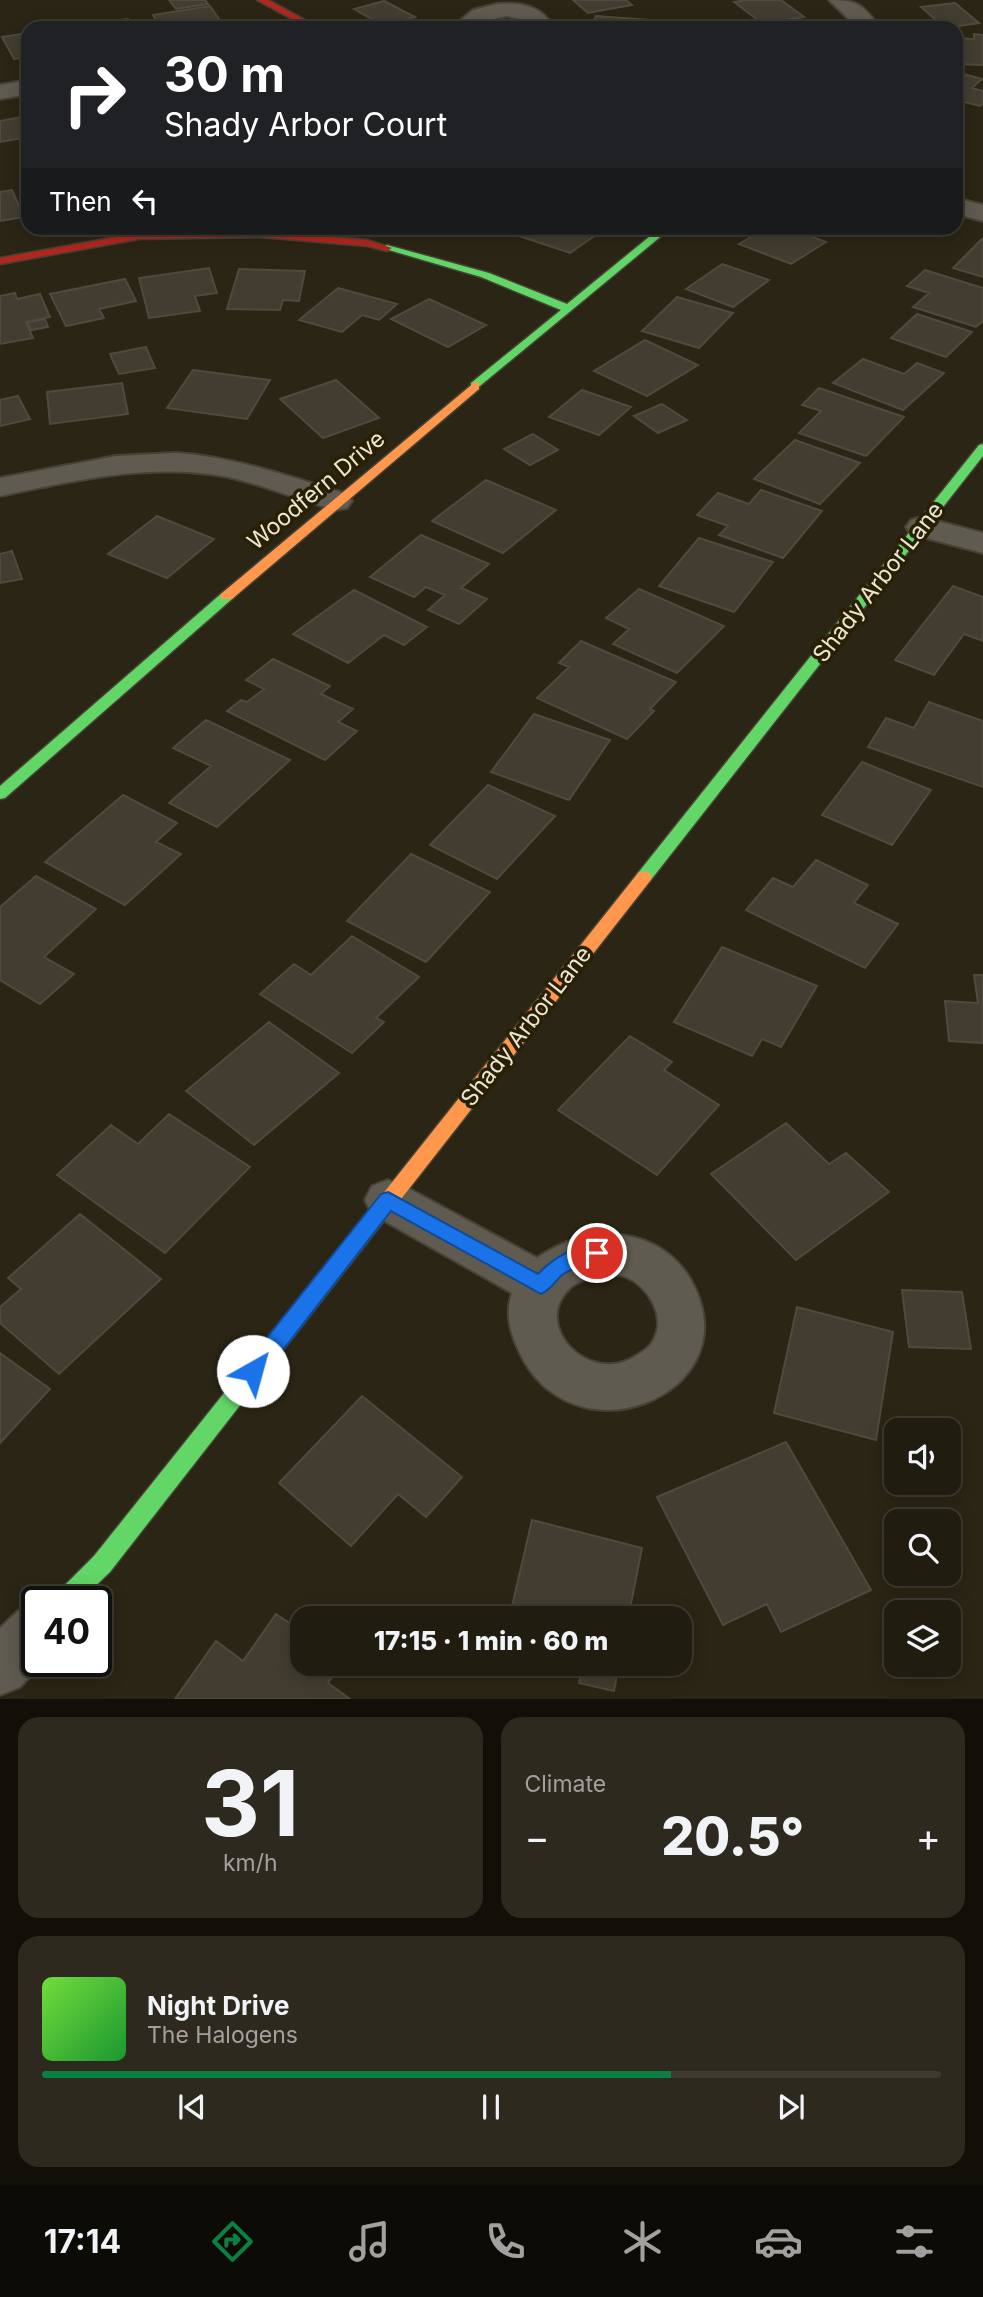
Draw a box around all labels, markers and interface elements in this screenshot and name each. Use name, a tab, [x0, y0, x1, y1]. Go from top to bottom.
text: 30 m	[164, 45, 285, 104]
icon: right	[49, 49, 140, 140]
text: Shady Arbor Court	[164, 105, 447, 144]
icon: left	[126, 182, 164, 220]
text: Then	[49, 186, 112, 217]
street label: Woodfern Drive	[242, 424, 390, 556]
street label: Shady Arbor Lane	[807, 496, 949, 668]
street label: Shady Arbor Lane	[455, 940, 597, 1112]
pin	[567, 1223, 627, 1283]
icon: arrive	[578, 1234, 616, 1272]
position arrow	[216, 1334, 290, 1408]
map controls	[884, 1418, 961, 1677]
button: sound	[884, 1418, 961, 1495]
button: search	[884, 1509, 961, 1586]
speed limit sign: 40	[21, 1586, 112, 1677]
button: layers	[884, 1600, 961, 1677]
text: 17:15 · 1 min · 60 m	[374, 1625, 608, 1656]
text: 31	[201, 1748, 299, 1858]
text: Climate	[525, 1770, 606, 1798]
text: 20.5°	[661, 1805, 804, 1868]
text: −	[525, 1814, 550, 1860]
text: +	[916, 1814, 941, 1860]
text: km/h	[223, 1849, 278, 1877]
text: Night Drive	[147, 1990, 289, 2021]
text: The Halogens	[147, 2021, 298, 2049]
icon: previous	[173, 2088, 211, 2126]
icon: pause	[472, 2088, 510, 2126]
icon: next	[772, 2088, 810, 2126]
icon: directions	[208, 2217, 257, 2266]
icon: music	[345, 2217, 394, 2266]
icon: phone	[481, 2217, 530, 2266]
icon: climate	[618, 2217, 667, 2266]
icon: car	[754, 2217, 803, 2266]
icon: filters	[890, 2217, 939, 2266]
text: 17:14	[44, 2222, 121, 2261]

